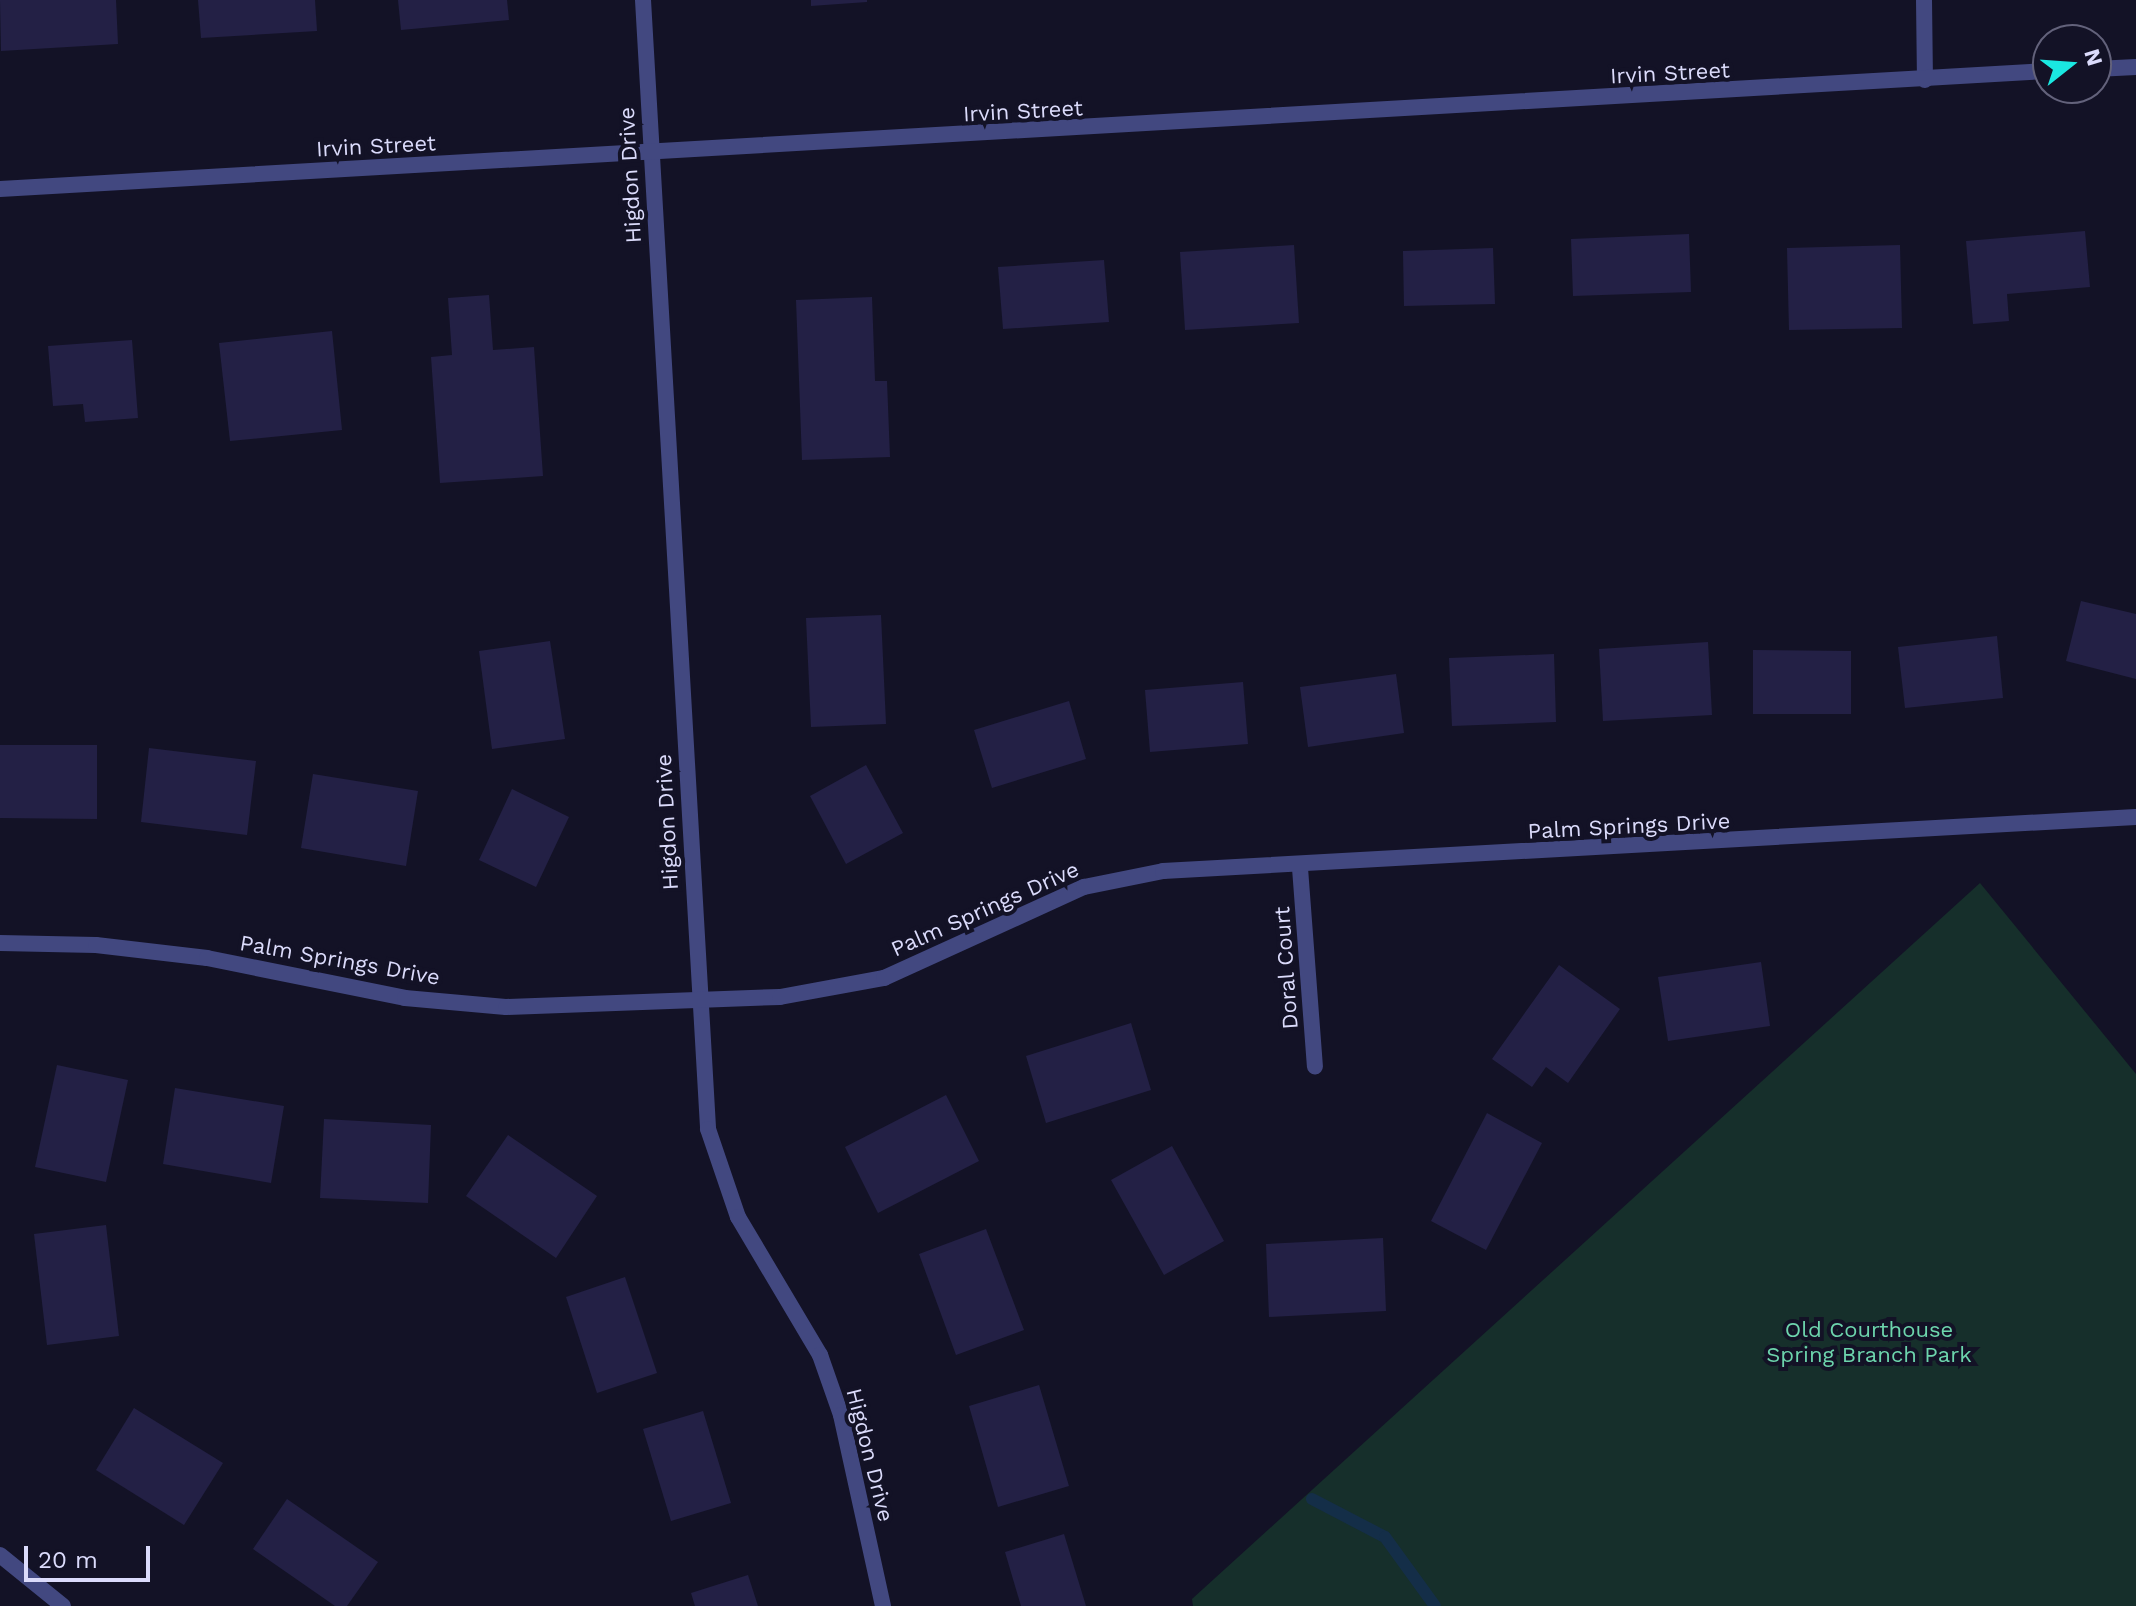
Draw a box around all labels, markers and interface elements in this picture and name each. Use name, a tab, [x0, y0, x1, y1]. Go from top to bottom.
north arrow	[2032, 24, 2112, 104]
text: N	[2079, 46, 2108, 69]
street label: Irvin Street	[1609, 57, 1731, 89]
street label: Irvin Street	[962, 95, 1084, 127]
street label: Higdon Drive	[613, 106, 647, 244]
street label: Irvin Street	[315, 130, 437, 162]
street label: Higdon Drive	[650, 753, 684, 891]
street label: Palm Springs Drive	[1527, 808, 1731, 844]
street label: Palm Springs Drive	[887, 856, 1083, 962]
street label: Doral Court	[1269, 905, 1303, 1031]
street label: Palm Springs Drive	[238, 929, 442, 991]
park label: Old Courthouse Spring Branch Park	[1766, 1316, 1972, 1368]
street label: Higdon Drive	[841, 1386, 899, 1524]
scale bar	[28, 1530, 154, 1580]
text: 20 m	[38, 1546, 98, 1574]

